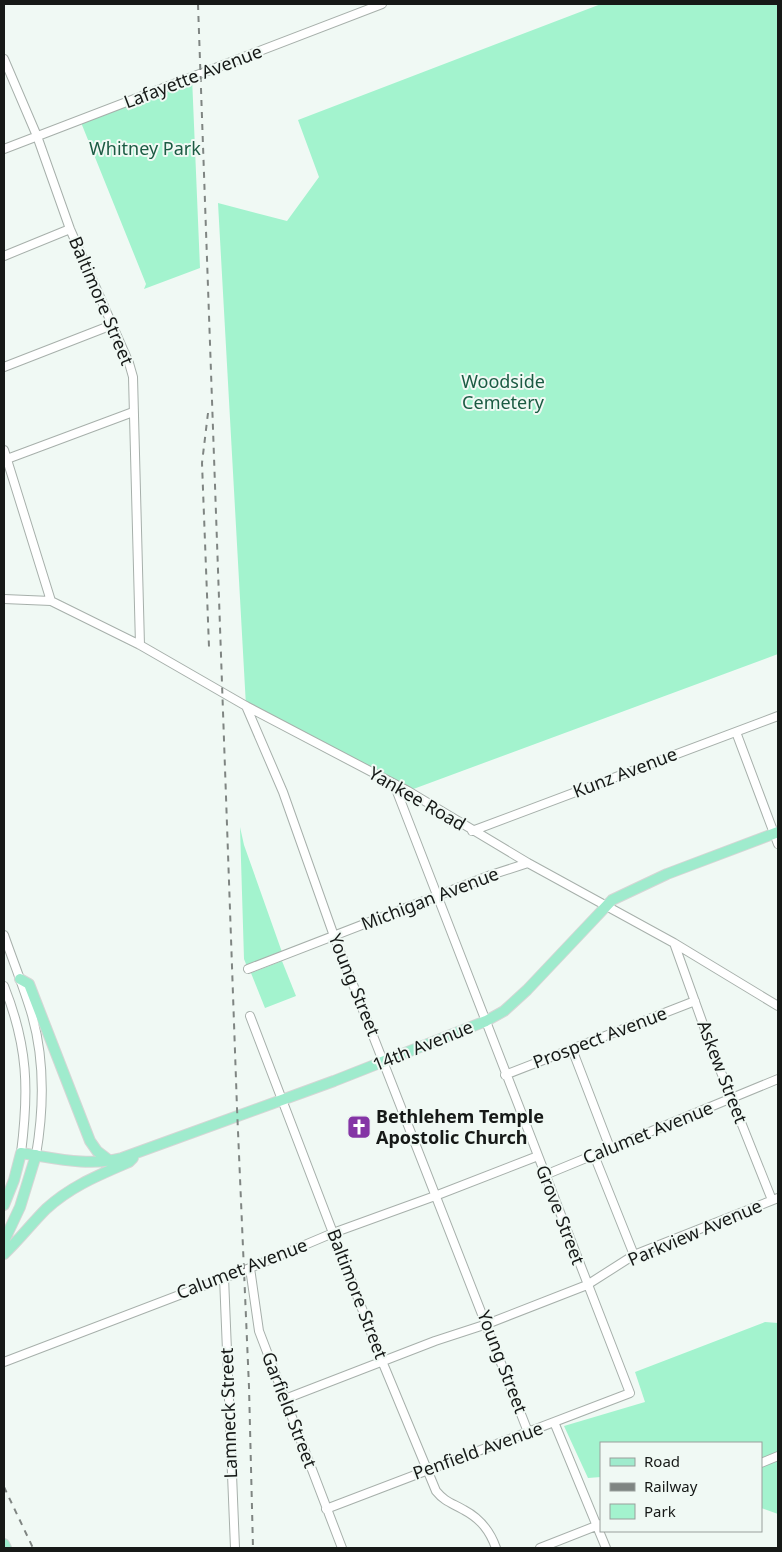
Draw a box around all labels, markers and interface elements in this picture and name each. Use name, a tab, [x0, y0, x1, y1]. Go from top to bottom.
street label: Lafayette Avenue	[120, 39, 265, 113]
park label: Whitney Park	[89, 136, 201, 160]
street label: Baltimore Street	[64, 233, 140, 369]
park label: Woodside Cemetery	[461, 369, 545, 414]
street label: Kunz Avenue	[569, 741, 680, 803]
street label: Yankee Road	[365, 761, 470, 836]
street label: Michigan Avenue	[357, 861, 502, 935]
street label: Young Street	[323, 930, 387, 1040]
street label: Prospect Avenue	[529, 1000, 670, 1074]
street label: 14th Avenue	[369, 1014, 476, 1076]
street label: Askew Street	[692, 1017, 754, 1127]
street label: Calumet Avenue	[579, 1095, 716, 1169]
place label: Bethlehem Temple Apostolic Church	[376, 1104, 544, 1149]
church icon: Bethlehem Temple Apostolic Church	[346, 1114, 372, 1140]
street label: Grove Street	[531, 1161, 591, 1268]
street label: Parkview Avenue	[624, 1193, 765, 1271]
street label: Baltimore Street	[322, 1225, 394, 1363]
street label: Calumet Avenue	[173, 1232, 311, 1304]
street label: Young Street	[472, 1307, 534, 1417]
street label: Lamneck Street	[214, 1347, 242, 1479]
street label: Garfield Street	[257, 1348, 323, 1471]
street label: Penfield Avenue	[409, 1415, 546, 1485]
legend	[600, 1442, 762, 1532]
text: Road	[644, 1451, 680, 1471]
text: Railway	[644, 1476, 698, 1496]
text: Park	[644, 1501, 676, 1521]

